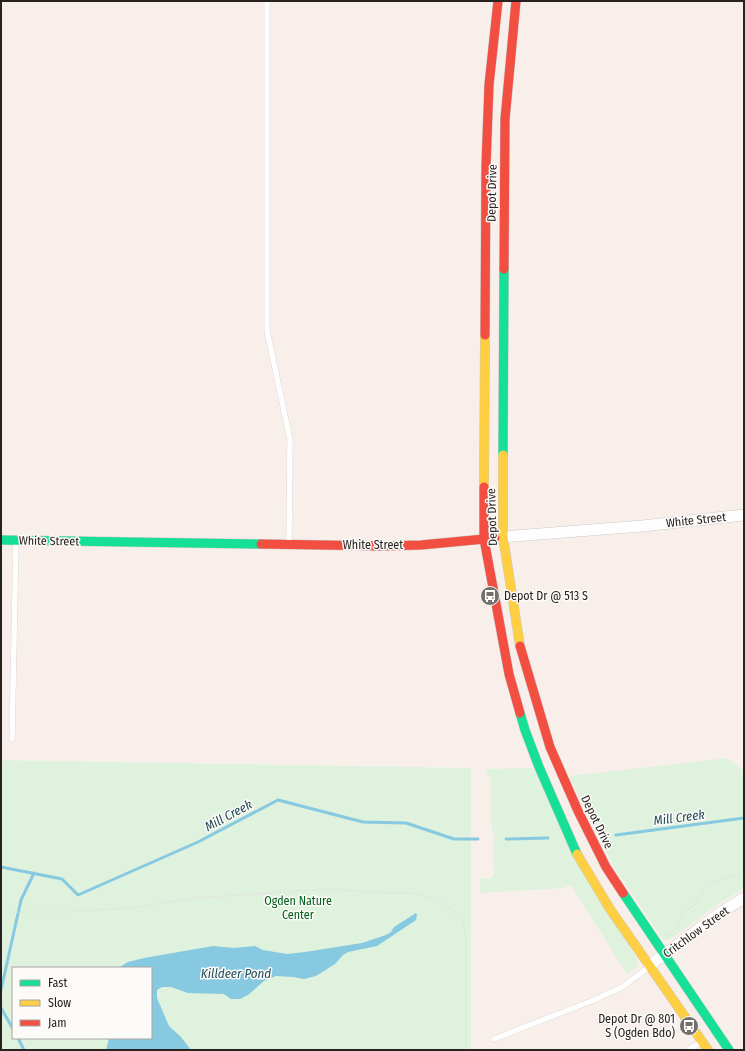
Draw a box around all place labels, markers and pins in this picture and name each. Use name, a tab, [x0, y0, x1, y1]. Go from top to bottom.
bus stop icon: Depot Dr @ 513 S	[479, 585, 501, 607]
place label: Depot Dr @ 513 S	[504, 589, 588, 603]
place label: Depot Dr @ 801 S (Ogden Bdo)	[598, 1012, 675, 1040]
bus stop icon: Depot Dr @ 801 S (Ogden Bdo)	[678, 1015, 700, 1037]

